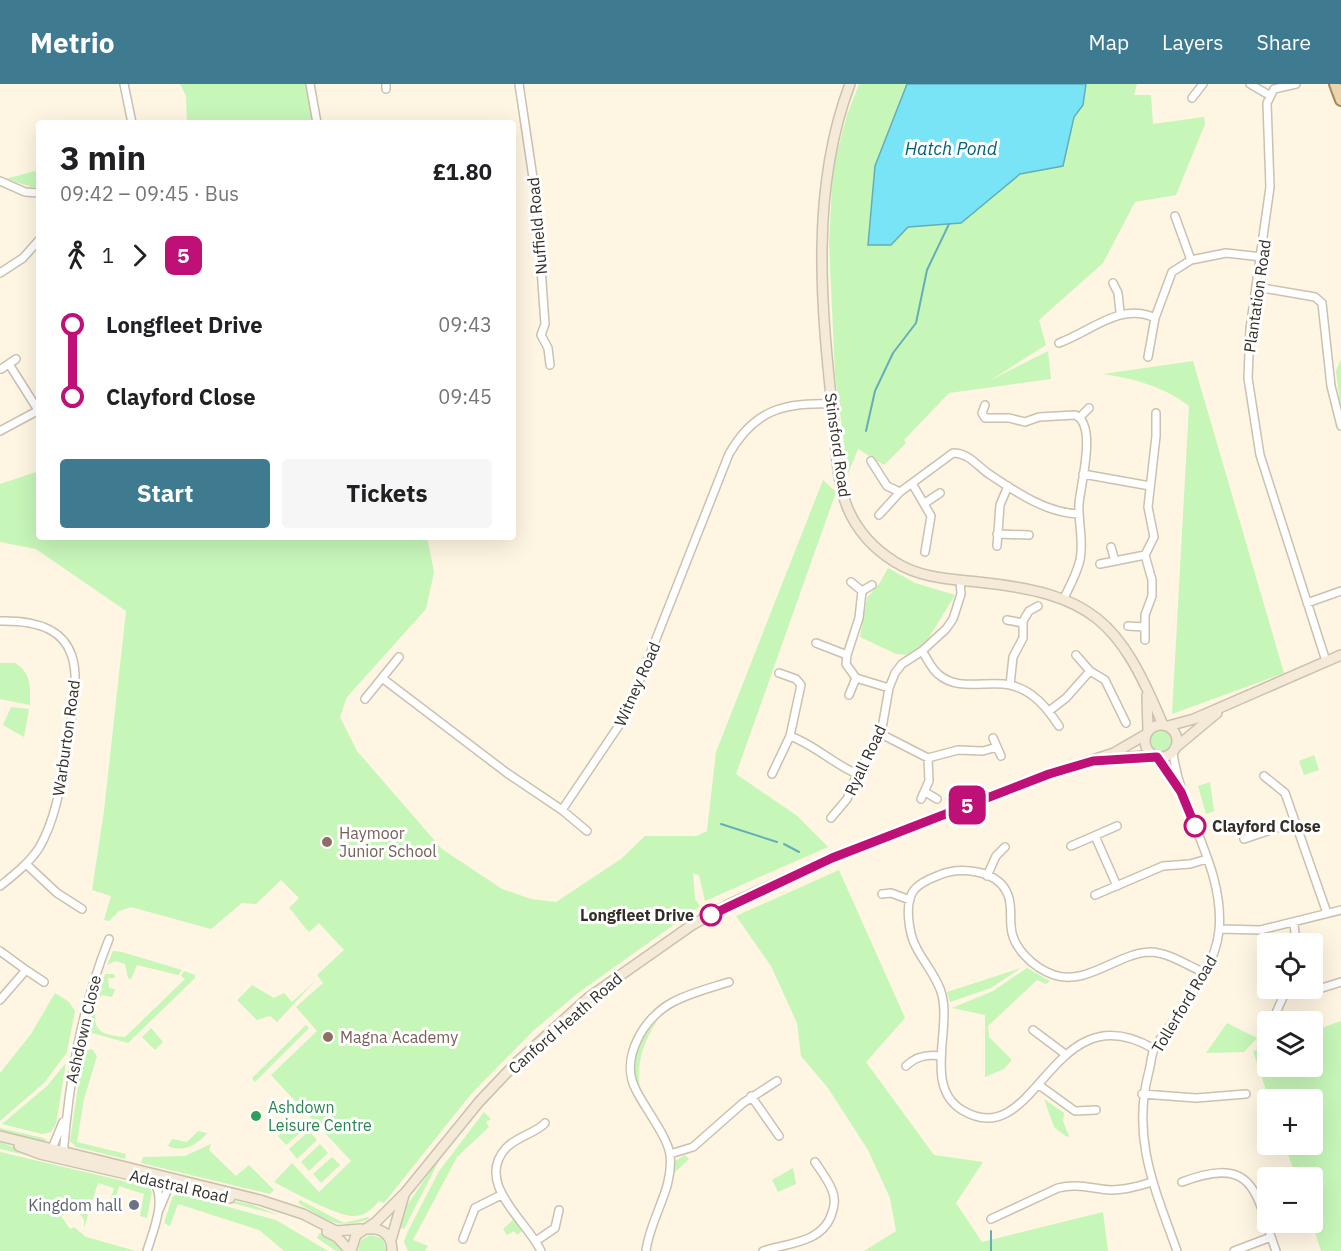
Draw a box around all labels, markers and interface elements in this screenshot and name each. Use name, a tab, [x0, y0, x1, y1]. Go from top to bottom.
text: Metrio	[30, 24, 115, 61]
text: Map	[1089, 28, 1129, 56]
text: Layers	[1162, 28, 1224, 56]
text: Share	[1257, 28, 1311, 56]
text: 3 min	[60, 136, 146, 179]
water label: Hatch Pond	[905, 137, 998, 160]
text: £1.80	[433, 157, 492, 186]
street label: Nuffield Road	[523, 176, 551, 276]
text: 09:42 – 09:45 · Bus	[60, 180, 239, 207]
street label: Plantation Road	[1239, 238, 1275, 354]
icon: walk	[60, 239, 93, 272]
icon: forward	[123, 239, 156, 272]
text: 5	[177, 241, 190, 269]
text: 1	[102, 242, 114, 269]
text: Longfleet Drive	[106, 310, 263, 339]
text: 09:43	[438, 311, 492, 338]
text: Clayford Close	[106, 382, 256, 411]
text: 09:45	[438, 383, 492, 410]
street label: Stinsford Road	[821, 391, 855, 499]
button: Start	[60, 459, 270, 528]
button: Tickets	[282, 459, 492, 528]
street label: Witney Road	[610, 639, 664, 729]
street label: Warburton Road	[48, 679, 84, 797]
street label: Ryall Road	[840, 721, 890, 799]
line badge: 5	[948, 786, 986, 824]
text: 5	[961, 791, 973, 819]
marker: Clayford Close	[1184, 815, 1206, 837]
place label: Clayford Close	[1212, 816, 1321, 836]
place label: Haymoor Junior School	[339, 823, 437, 861]
marker: Haymoor Junior School	[320, 835, 334, 849]
marker: Longfleet Drive	[700, 904, 722, 926]
place label: Longfleet Drive	[580, 905, 694, 925]
map controls	[1257, 933, 1323, 1233]
button: locate	[1257, 933, 1323, 999]
street label: Tollerford Road	[1147, 952, 1221, 1056]
street label: Canford Heath Road	[504, 968, 626, 1078]
street label: Ashdown Close	[61, 973, 105, 1085]
button: layers	[1257, 1011, 1323, 1077]
place label: Magna Academy	[340, 1027, 458, 1047]
marker: Magna Academy	[321, 1030, 335, 1044]
button: +	[1257, 1089, 1323, 1155]
place label: Ashdown Leisure Centre	[268, 1097, 372, 1135]
marker: Ashdown Leisure Centre	[249, 1109, 263, 1123]
street label: Adastral Road	[128, 1165, 230, 1207]
button: −	[1257, 1167, 1323, 1233]
place label: Kingdom hall	[28, 1195, 122, 1215]
marker: Kingdom hall	[127, 1198, 141, 1212]

